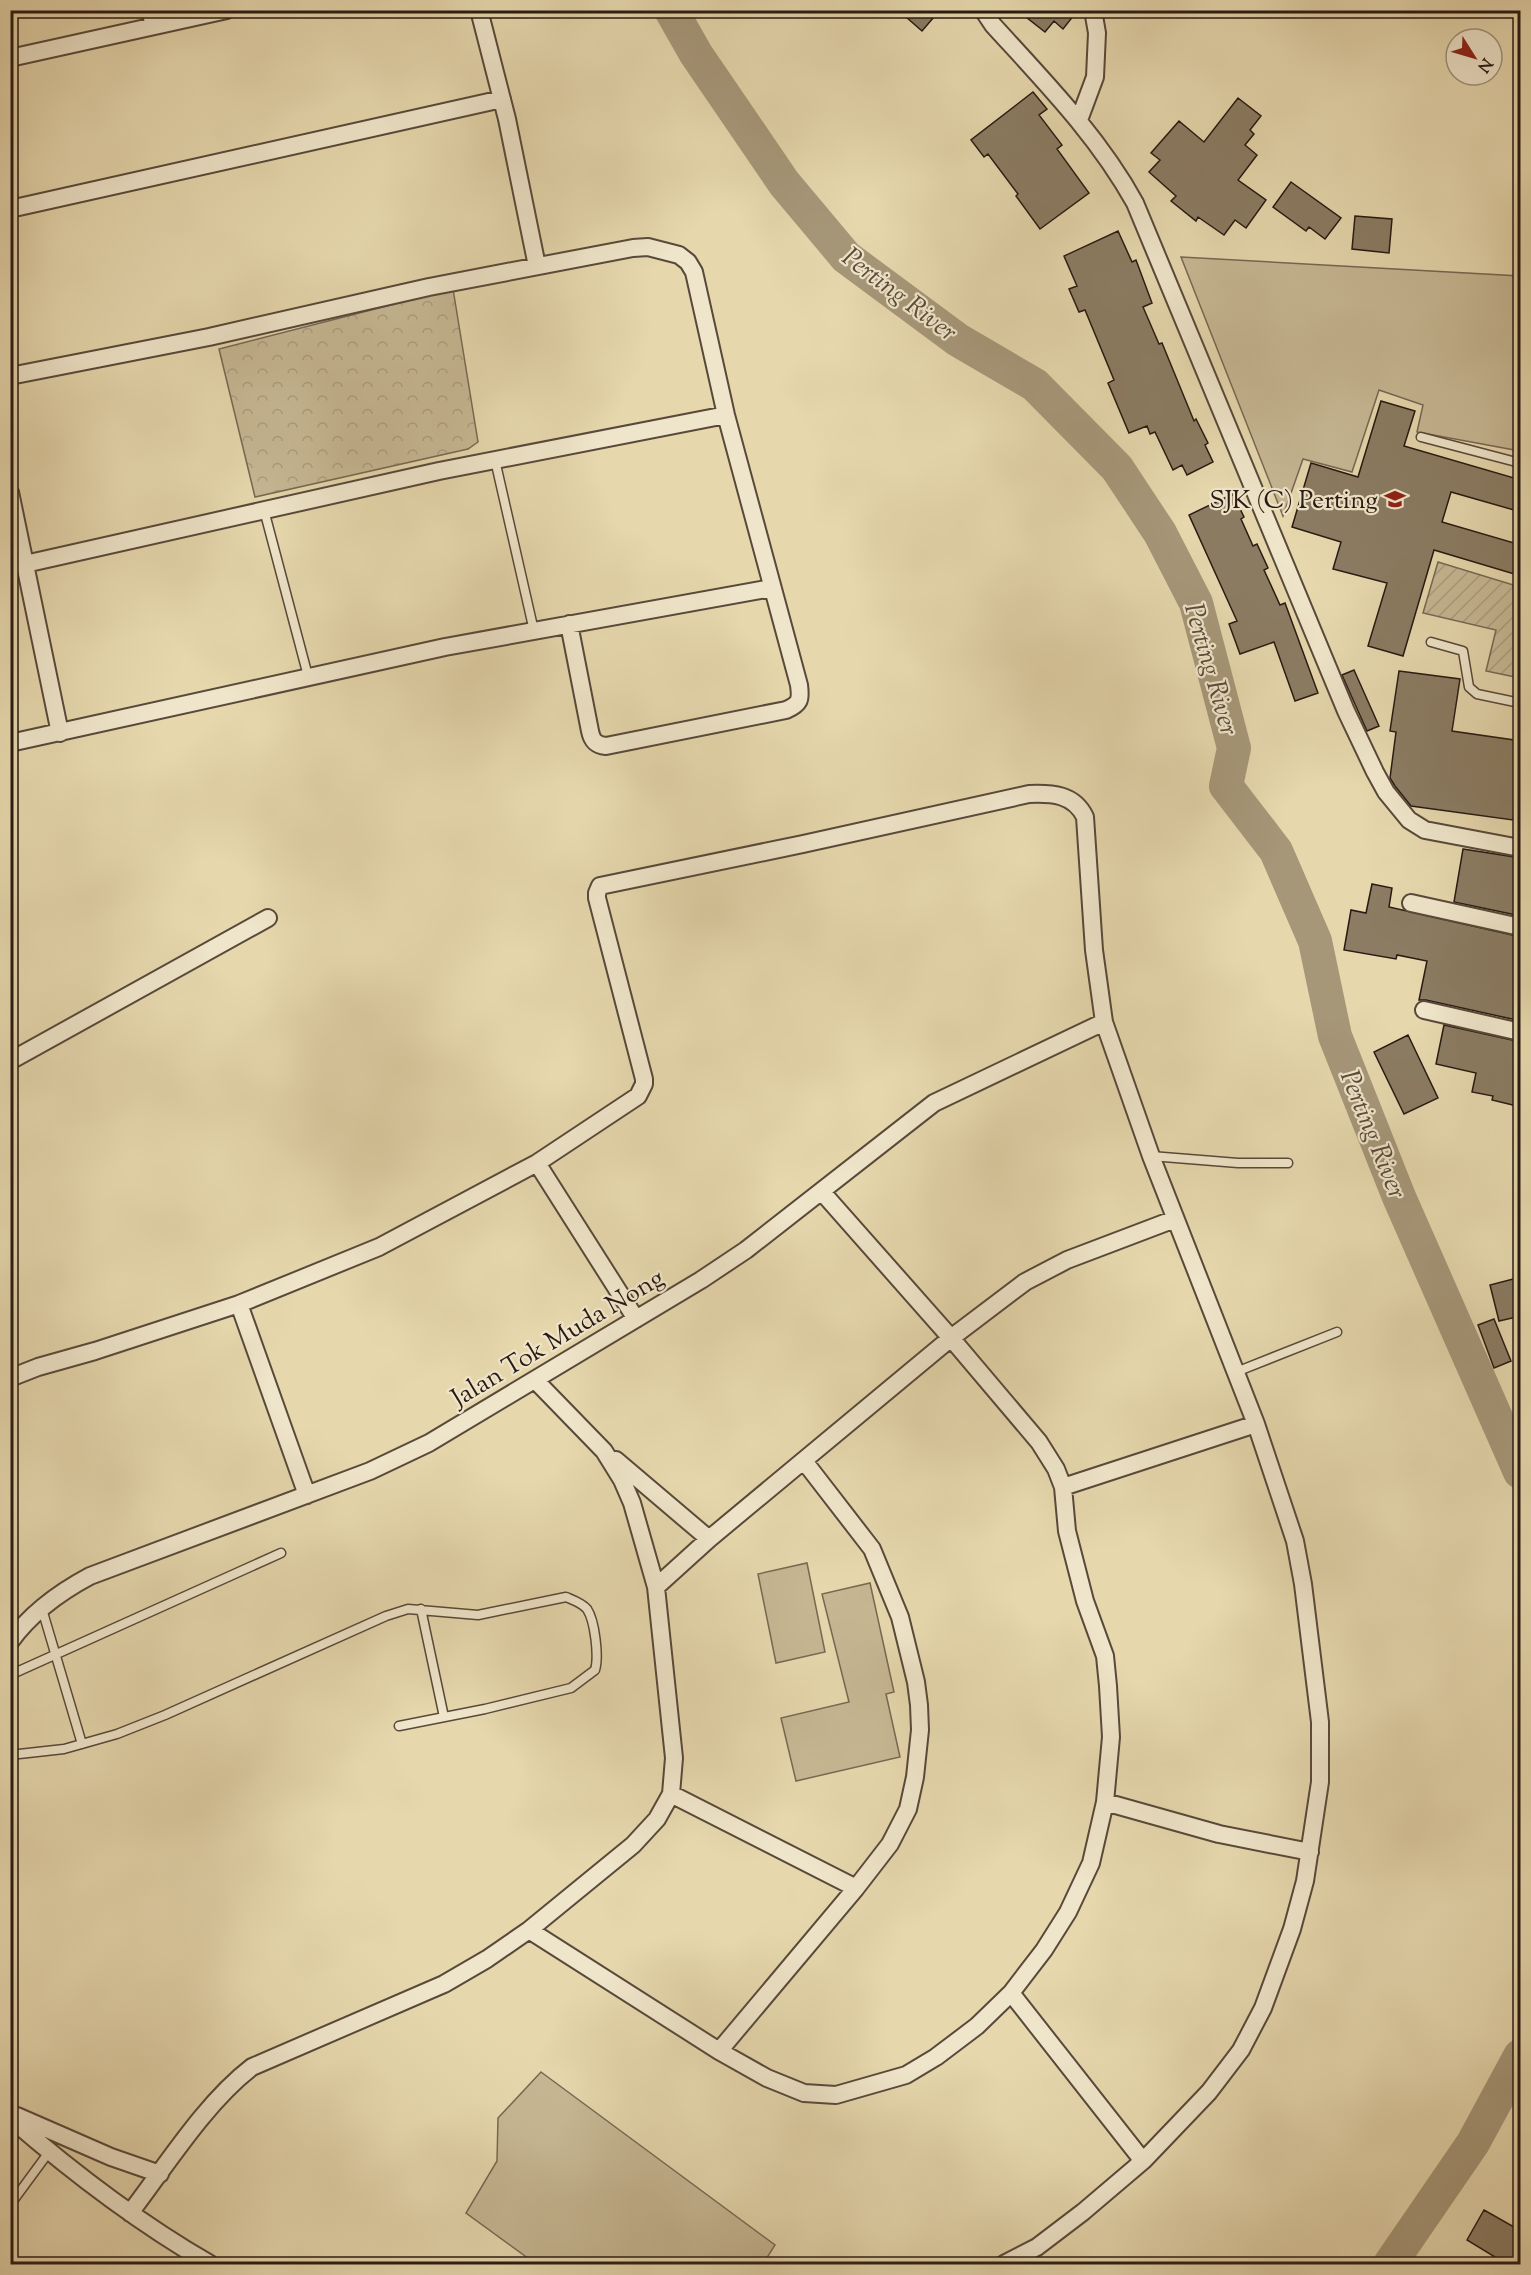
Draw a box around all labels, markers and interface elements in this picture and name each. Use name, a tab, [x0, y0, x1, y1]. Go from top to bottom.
north arrow	[1444, 27, 1504, 87]
text: N	[1471, 52, 1497, 77]
water label: Perting River	[833, 240, 965, 353]
place label: SJK (C) Perting	[1209, 483, 1378, 520]
school or university icon: SJK (C) Perting	[1383, 487, 1407, 511]
water label: Perting River	[1172, 599, 1247, 741]
water label: Perting River	[1328, 1065, 1415, 1206]
street label: Jalan Tok Muda Nong	[443, 1261, 672, 1418]

